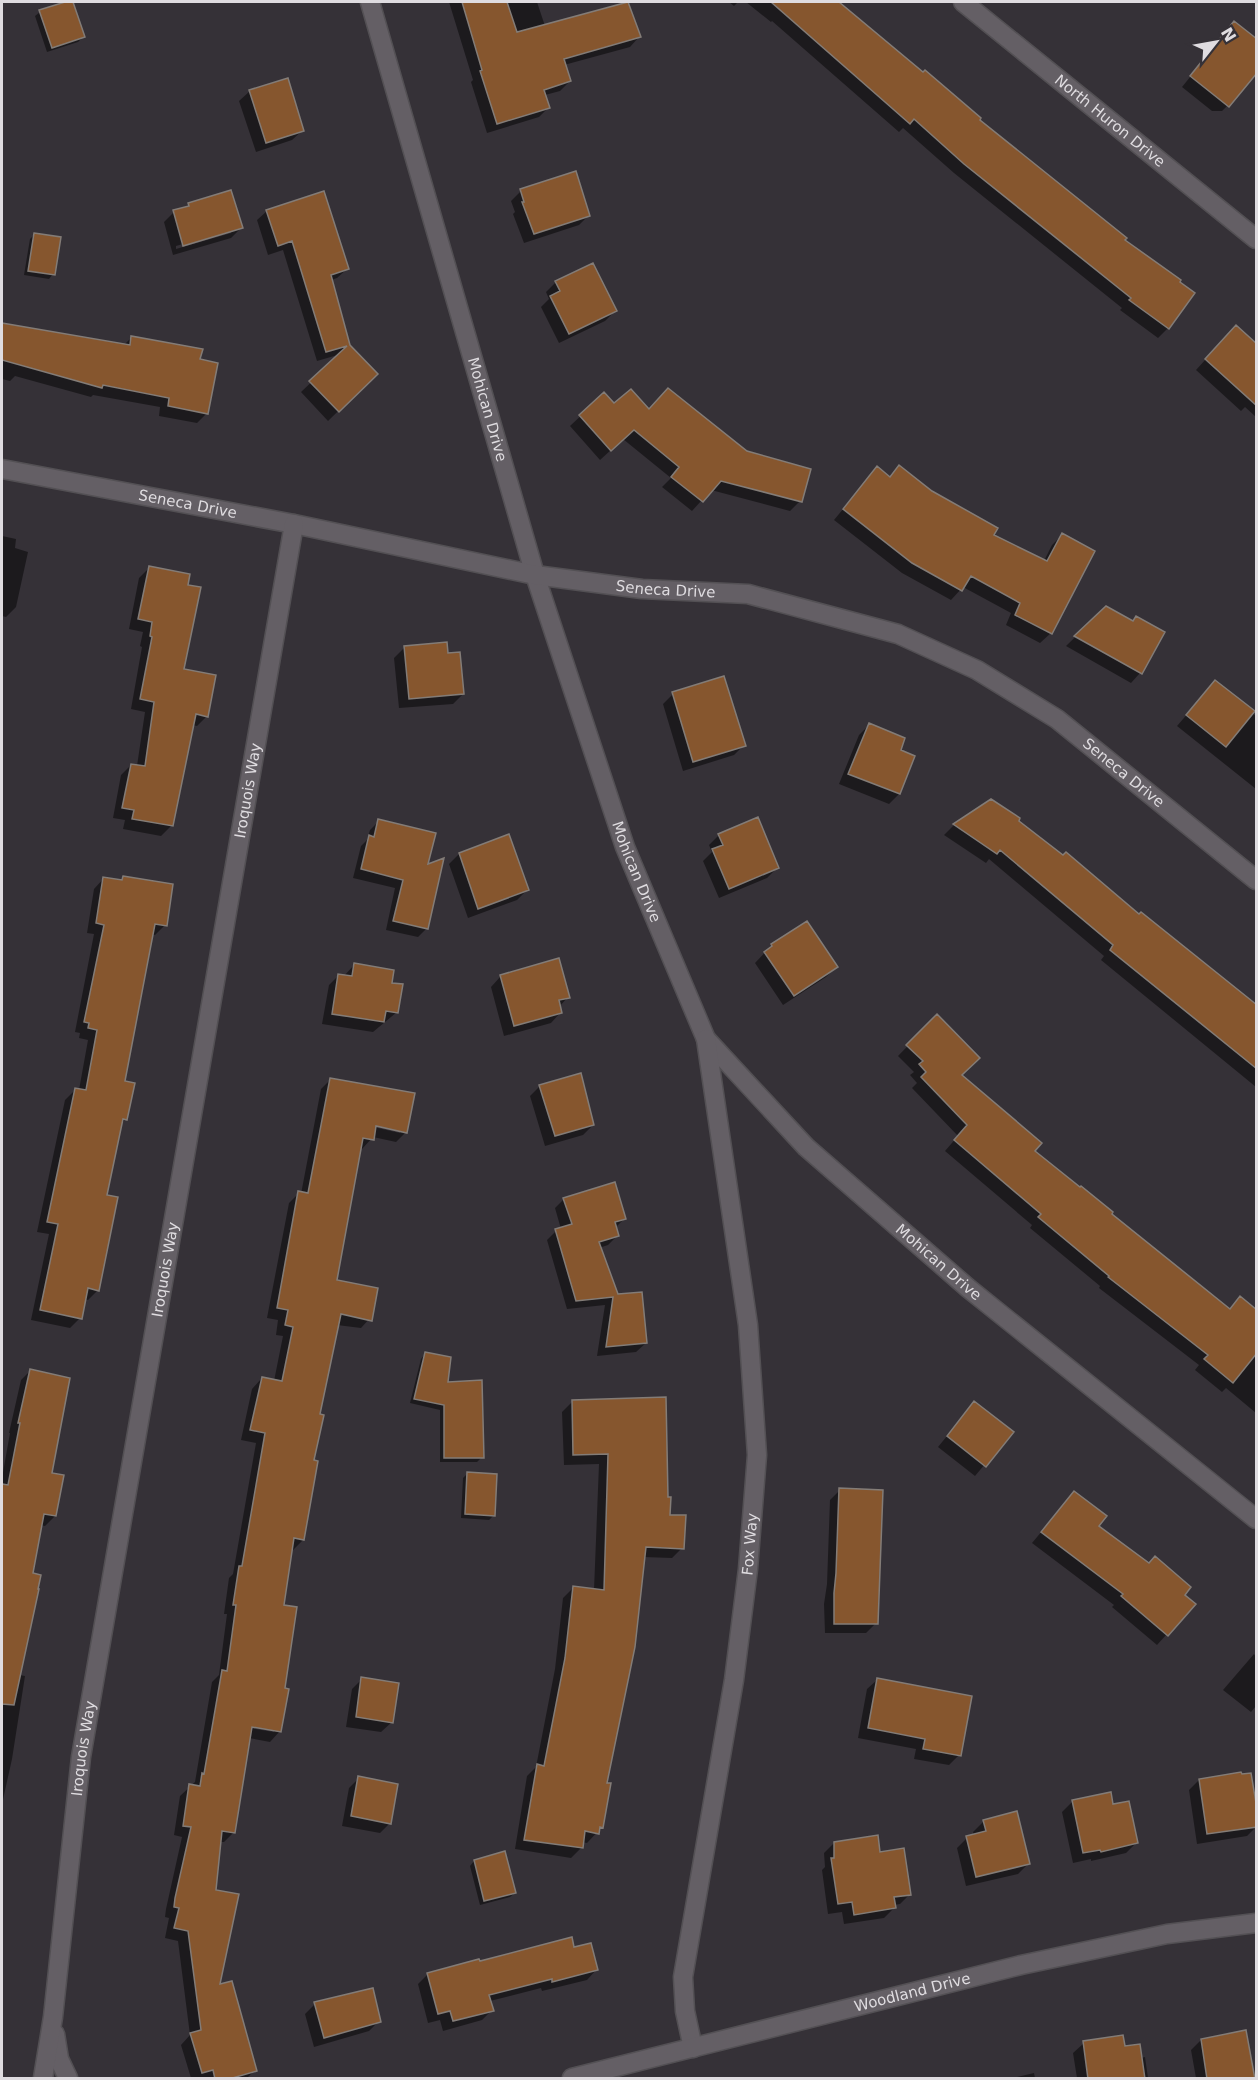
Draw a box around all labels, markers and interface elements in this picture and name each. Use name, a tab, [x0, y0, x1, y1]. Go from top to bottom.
north arrow	[1186, 12, 1246, 72]
text: N	[1217, 24, 1240, 45]
street label: North Huron Drive	[1051, 71, 1169, 171]
street label: Mohican Drive	[464, 355, 511, 464]
street label: Seneca Drive	[137, 486, 238, 522]
street label: Seneca Drive	[615, 577, 716, 601]
street label: Seneca Drive	[1079, 734, 1168, 811]
street label: Iroquois Way	[231, 741, 265, 840]
street label: Mohican Drive	[608, 819, 665, 925]
street label: Iroquois Way	[148, 1220, 182, 1319]
street label: Mohican Drive	[892, 1220, 985, 1304]
street label: Fox Way	[738, 1512, 761, 1576]
street label: Iroquois Way	[68, 1699, 100, 1797]
street label: Woodland Drive	[852, 1969, 972, 2016]

